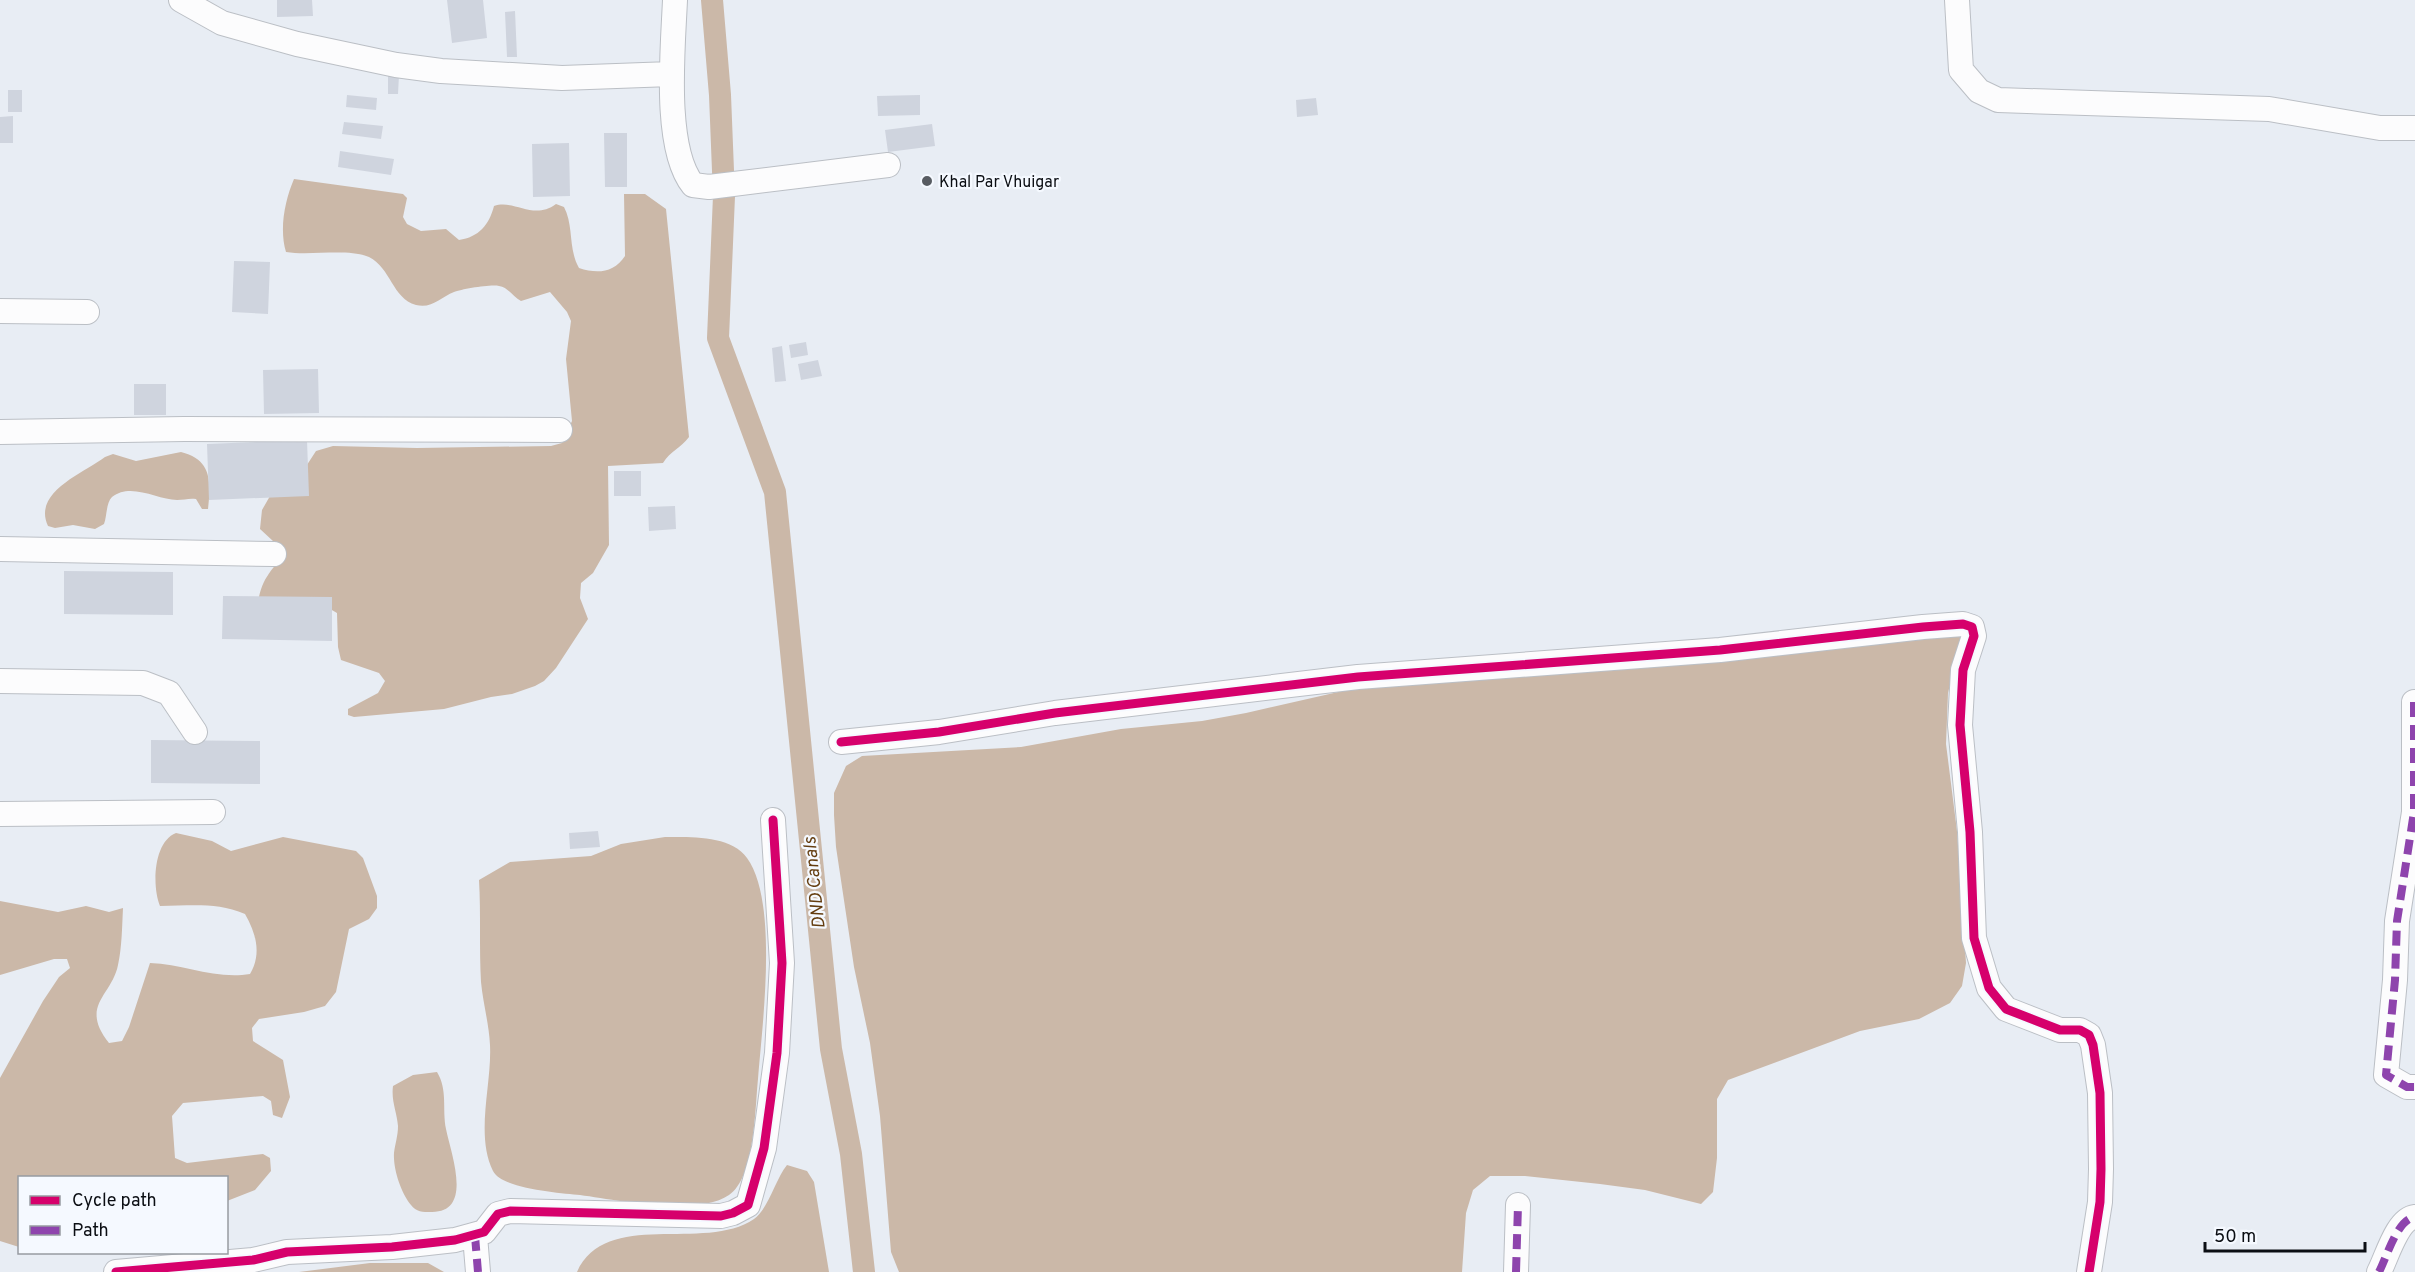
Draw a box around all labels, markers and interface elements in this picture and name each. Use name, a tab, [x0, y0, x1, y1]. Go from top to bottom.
place label: Khal Par Vhuigar	[939, 173, 1059, 193]
marker: Khal Par Vhuigar	[920, 174, 934, 188]
water label: DND Canals	[799, 835, 832, 930]
legend	[18, 1176, 228, 1254]
text: Cycle path	[72, 1190, 157, 1213]
scale bar	[2205, 1215, 2366, 1253]
text: Path	[72, 1220, 109, 1243]
text: 50 m	[2214, 1226, 2256, 1249]

